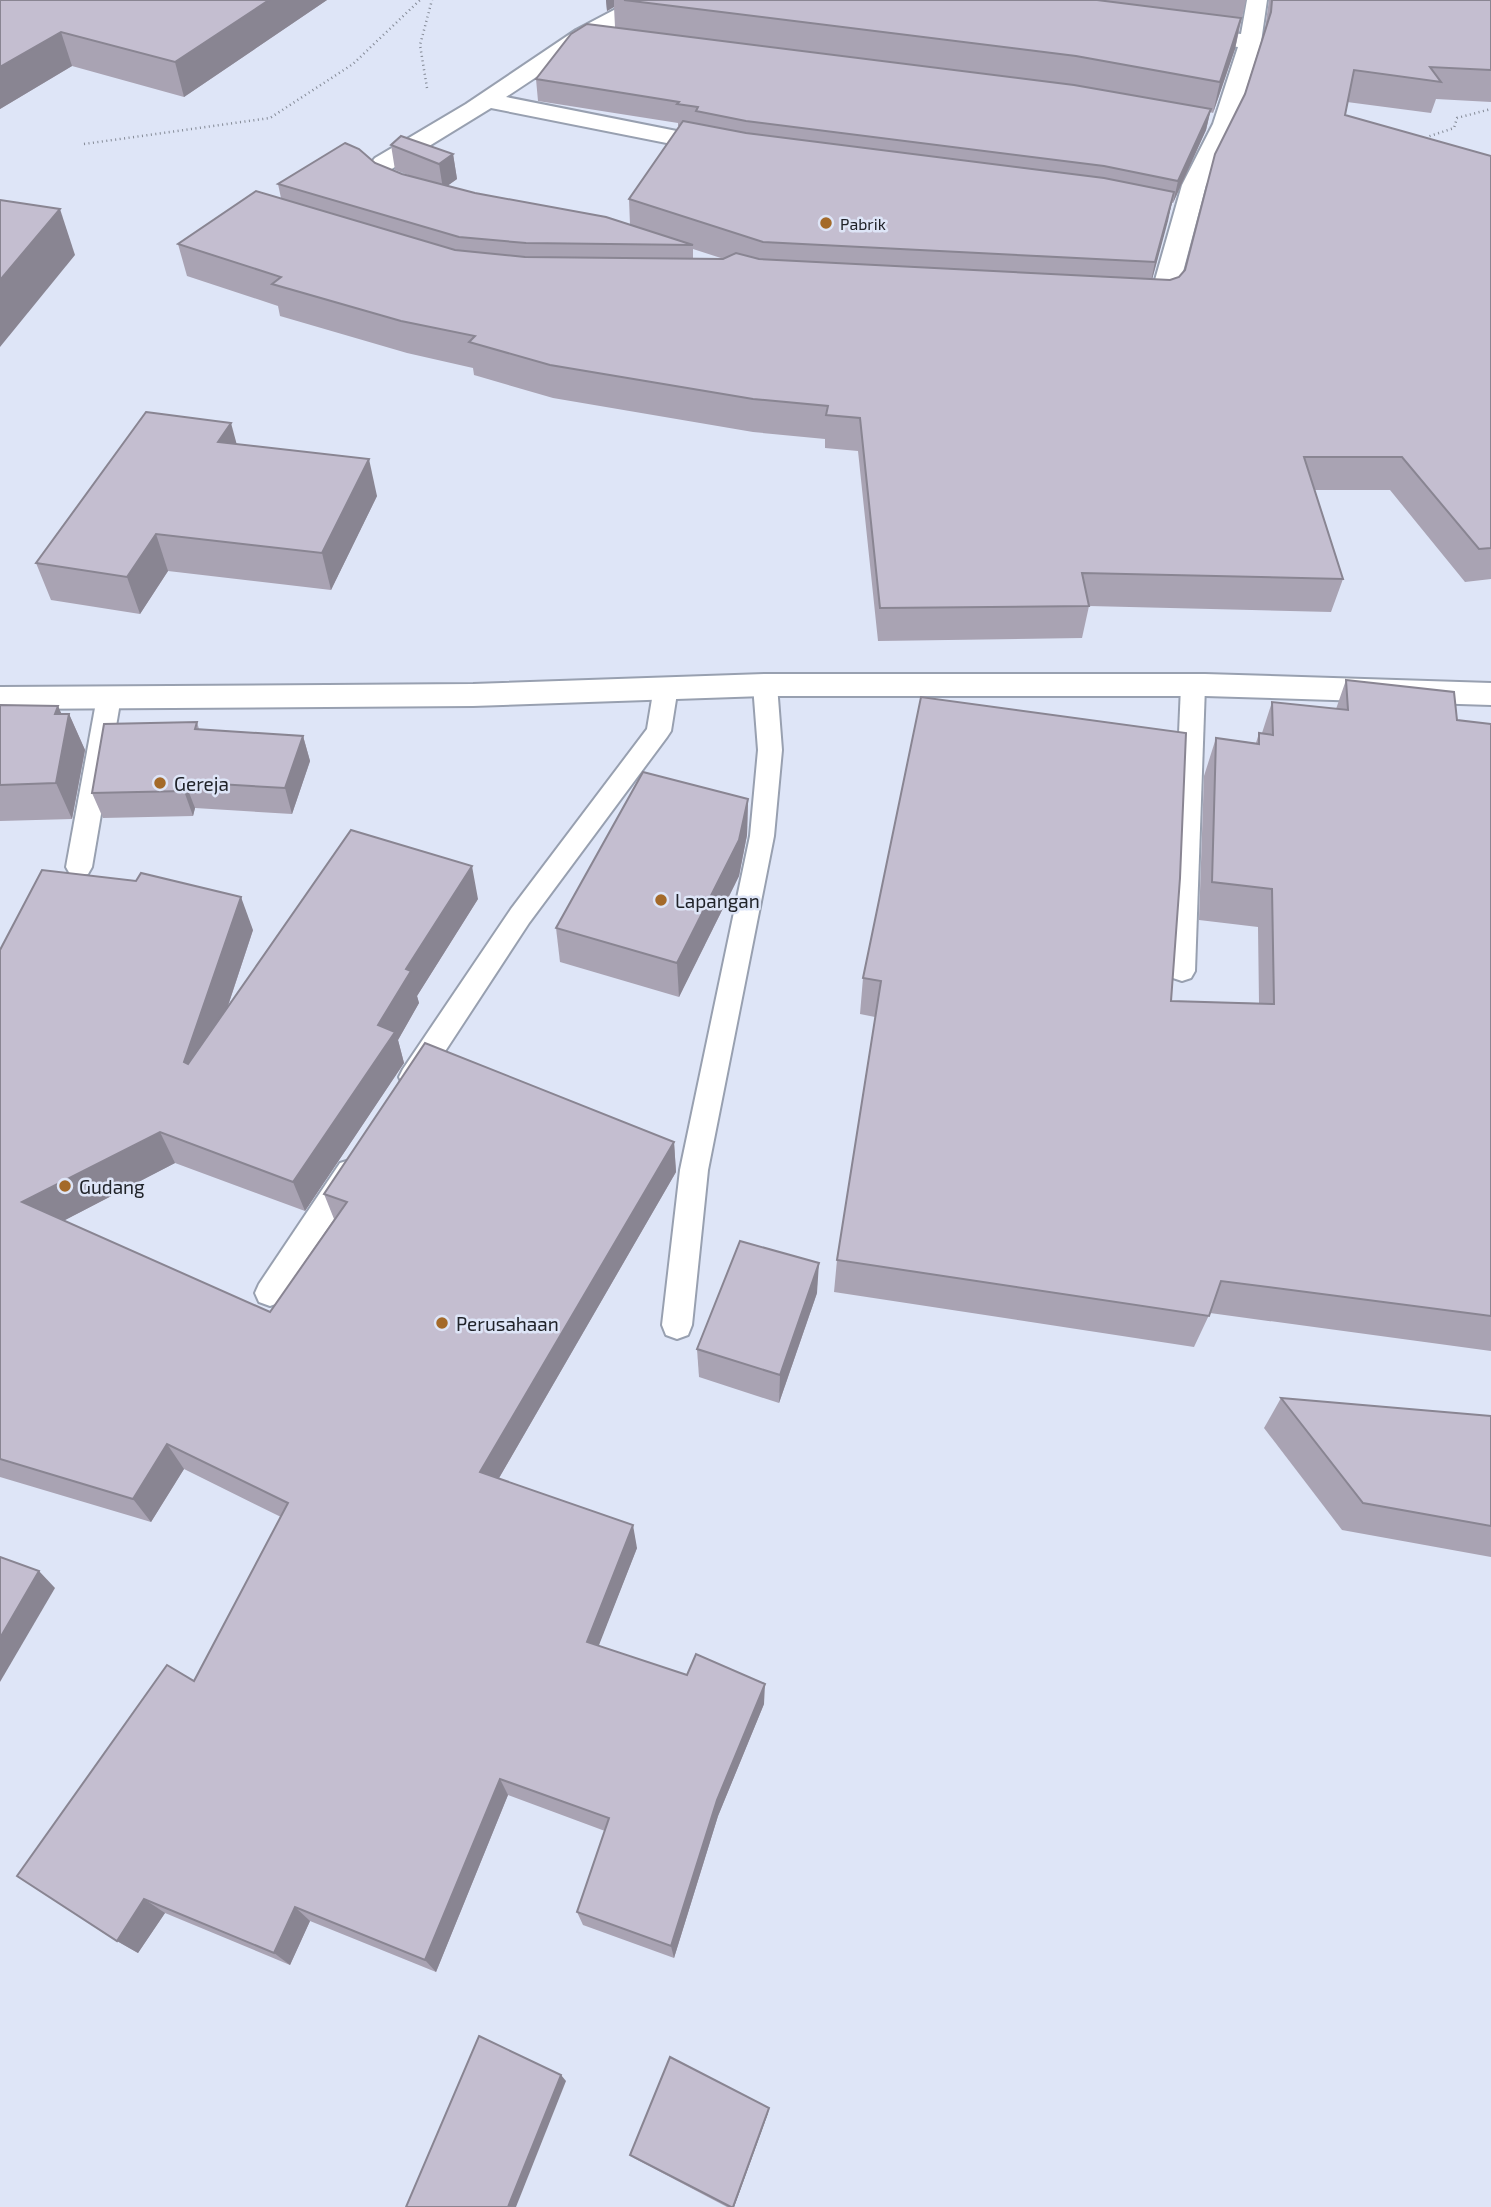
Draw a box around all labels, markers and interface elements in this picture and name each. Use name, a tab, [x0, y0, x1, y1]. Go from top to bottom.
place label: Pabrik	[840, 214, 886, 233]
marker: Pabrik	[818, 215, 834, 231]
place label: Gereja	[174, 772, 229, 795]
marker: Gereja	[152, 775, 168, 791]
place label: Lapangan	[675, 889, 760, 912]
marker: Lapangan	[653, 892, 669, 908]
place label: Gudang	[79, 1175, 145, 1198]
marker: Gudang	[57, 1178, 73, 1194]
place label: Perusahaan	[456, 1312, 559, 1335]
marker: Perusahaan	[434, 1315, 450, 1331]

